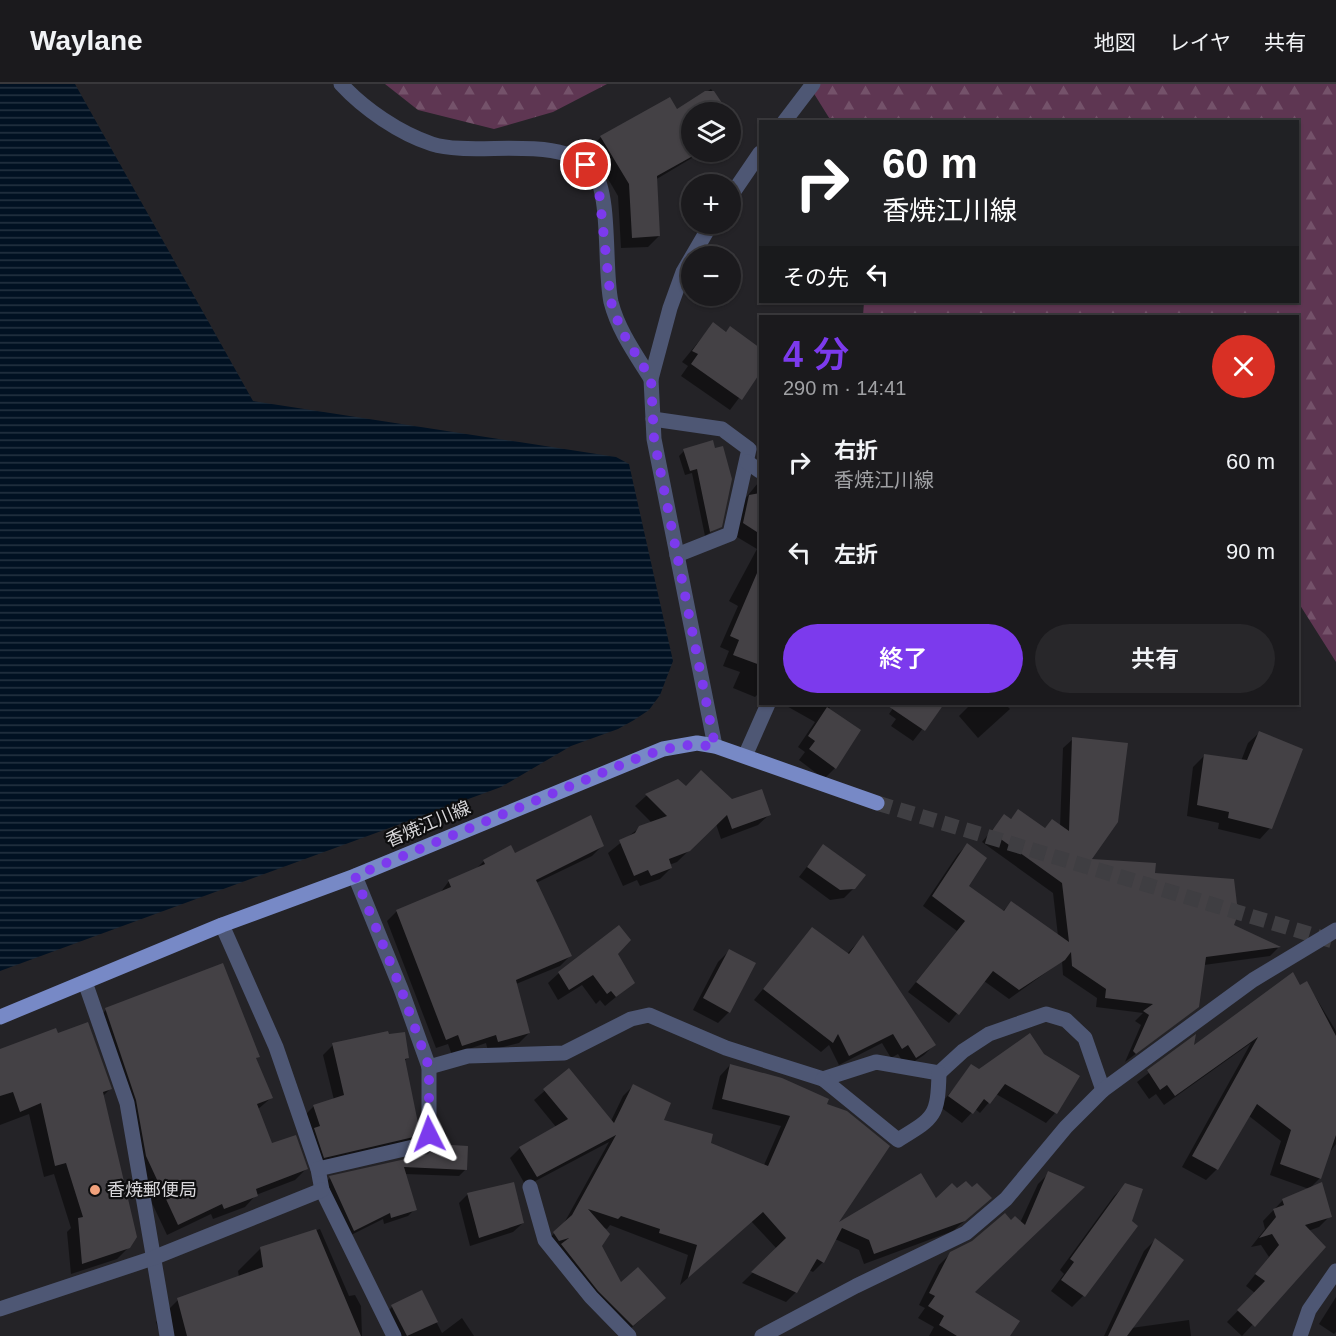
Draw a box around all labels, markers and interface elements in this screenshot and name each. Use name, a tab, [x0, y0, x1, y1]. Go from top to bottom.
text: Waylane	[30, 25, 143, 56]
text: 地図	[1094, 31, 1136, 54]
text: レイヤ	[1169, 31, 1231, 54]
text: 共有	[1264, 31, 1306, 54]
map controls	[681, 102, 741, 306]
button: layers	[681, 102, 741, 162]
pin	[560, 139, 611, 190]
text: 60 m	[882, 140, 978, 187]
icon: right	[783, 144, 861, 222]
icon: arrive	[569, 148, 602, 181]
button: +	[681, 174, 741, 234]
text: 香焼江川線	[882, 196, 1017, 226]
button: −	[681, 246, 741, 306]
icon: left	[861, 258, 894, 291]
text: その先	[783, 265, 849, 290]
text: 4 分	[783, 334, 849, 375]
button: close	[1212, 335, 1275, 398]
text: 290 m · 14:41	[783, 377, 906, 399]
text: 右折	[834, 438, 878, 463]
icon: right	[783, 446, 816, 479]
text: 60 m	[1226, 449, 1275, 474]
text: 香焼江川線	[834, 469, 934, 491]
icon: left	[783, 536, 816, 569]
text: 90 m	[1226, 539, 1275, 564]
text: 左折	[834, 542, 878, 567]
button: 終了	[783, 624, 1023, 693]
button: 共有	[1035, 624, 1275, 693]
street label: 香焼江川線	[383, 797, 473, 851]
position arrow	[397, 1102, 461, 1166]
place label: 香焼郵便局	[107, 1180, 197, 1200]
marker: 香焼郵便局	[88, 1183, 102, 1197]

